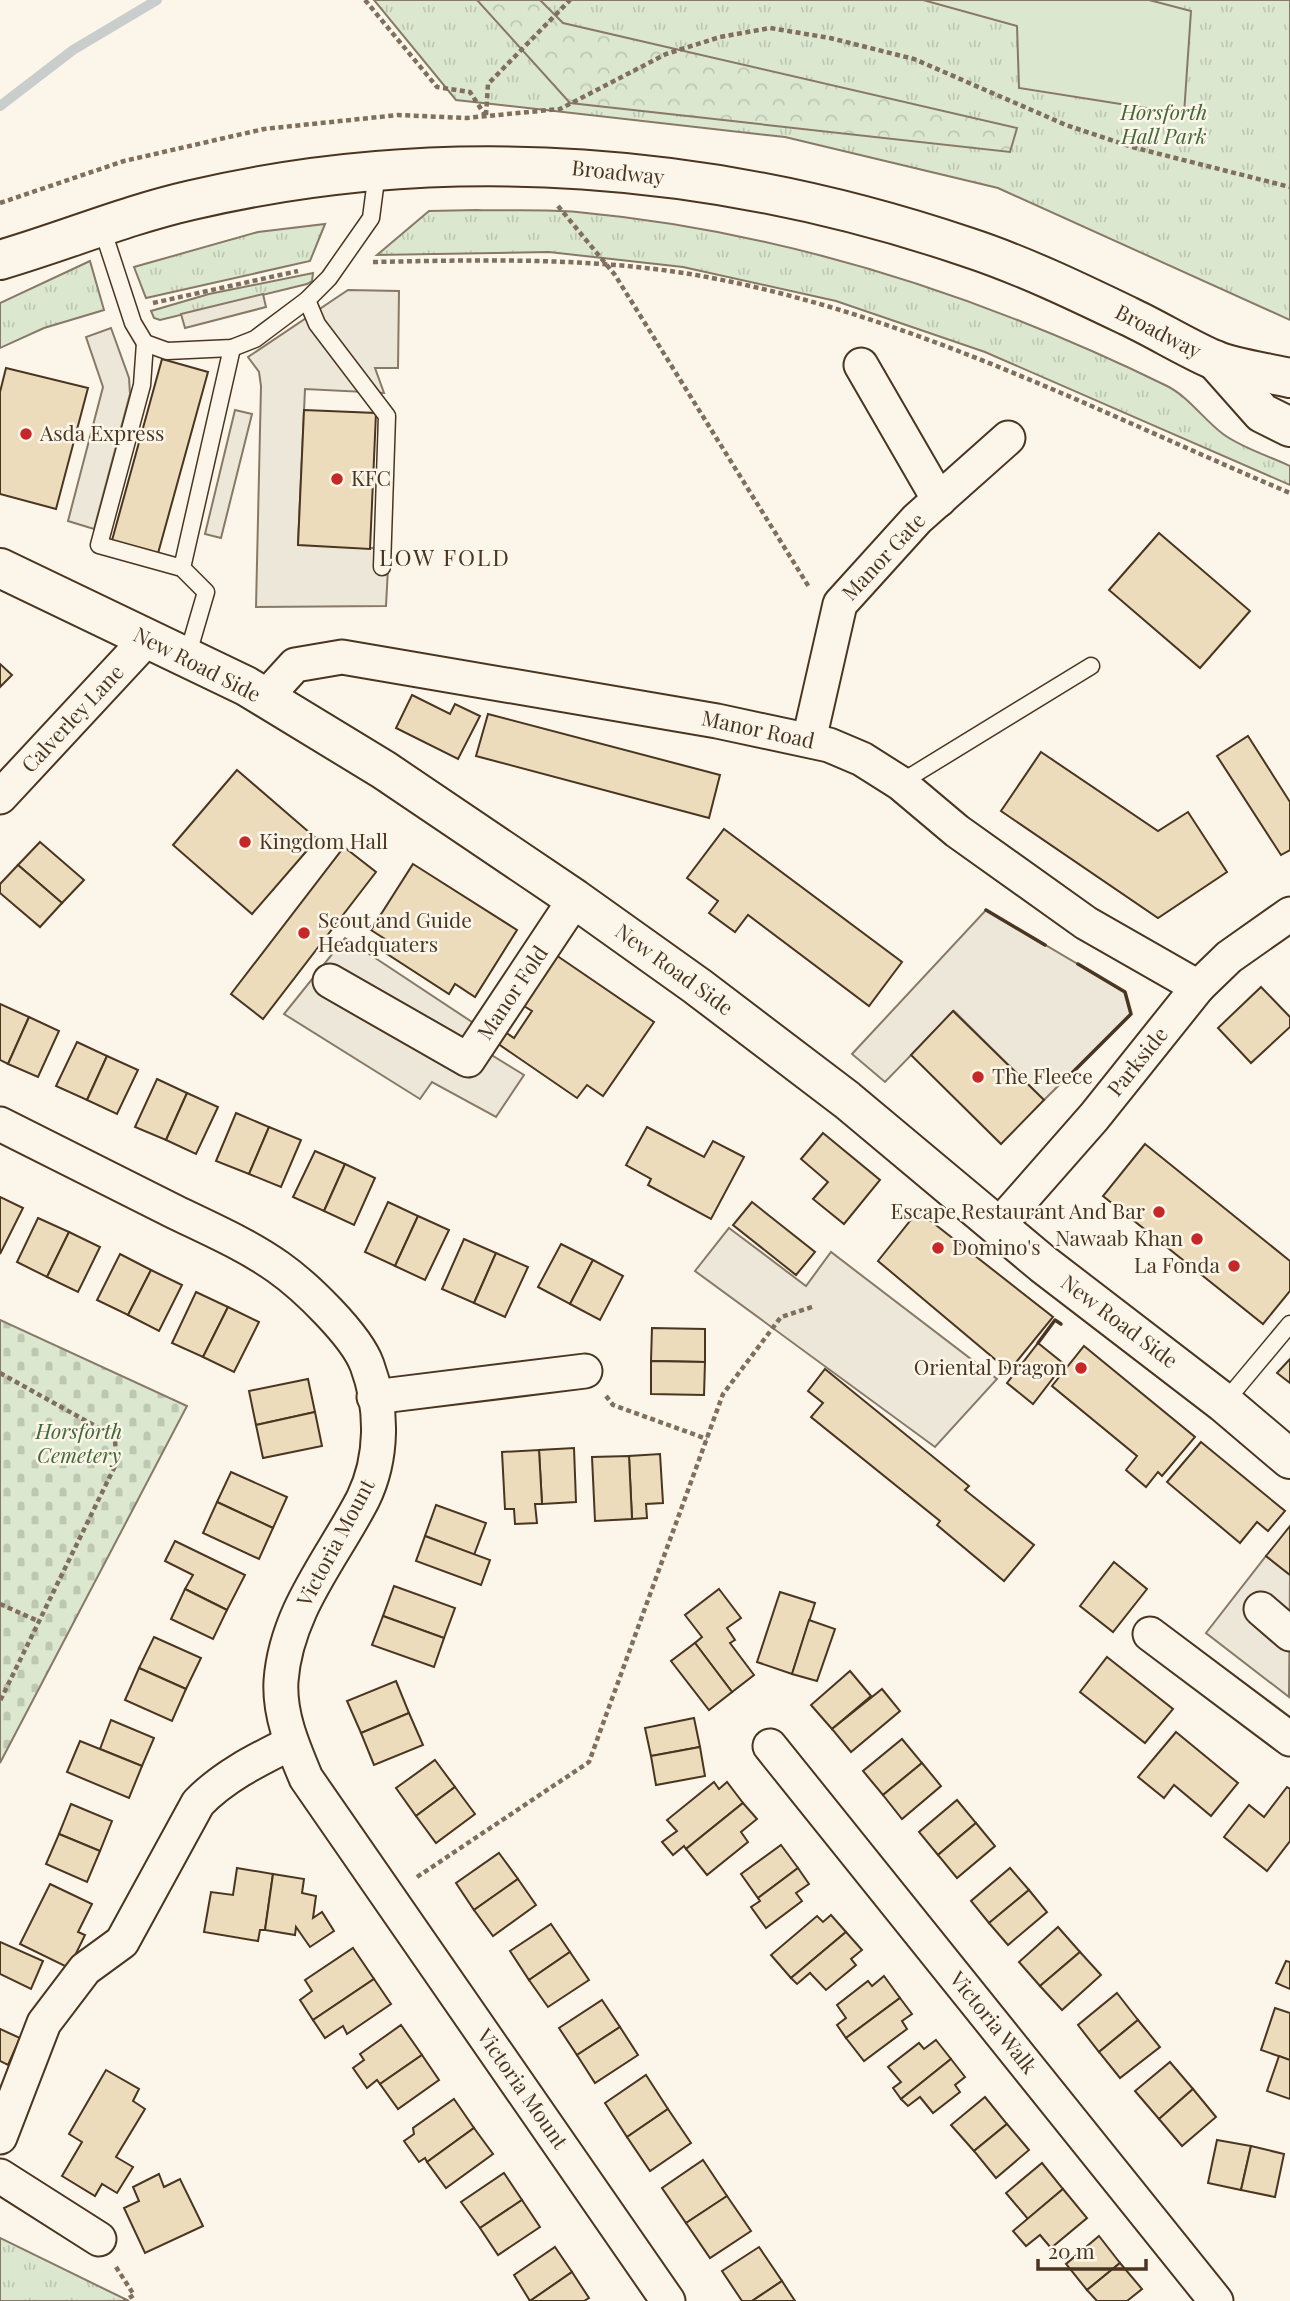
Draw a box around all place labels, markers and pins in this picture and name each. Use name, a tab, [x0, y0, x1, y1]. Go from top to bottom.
place label: Asda Express	[39, 418, 164, 446]
marker: Asda Express	[18, 426, 34, 442]
place label: KFC	[351, 463, 391, 491]
marker: KFC	[329, 471, 345, 487]
place label: Kingdom Hall	[259, 826, 388, 854]
marker: Kingdom Hall	[237, 834, 253, 850]
place label: Scout and Guide Headquaters	[318, 905, 472, 957]
marker: Scout and Guide Headquaters	[296, 925, 312, 941]
place label: The Fleece	[992, 1061, 1093, 1089]
marker: The Fleece	[970, 1069, 986, 1085]
place label: Escape Restaurant And Bar	[890, 1196, 1146, 1224]
marker: Escape Restaurant And Bar	[1151, 1204, 1167, 1220]
place label: Nawaab Khan	[1055, 1223, 1183, 1251]
marker: Nawaab Khan	[1189, 1231, 1205, 1247]
place label: Domino's	[952, 1232, 1041, 1260]
marker: Domino's	[930, 1240, 946, 1256]
place label: La Fonda	[1134, 1250, 1221, 1278]
marker: La Fonda	[1226, 1258, 1242, 1274]
place label: Oriental Dragon	[914, 1352, 1067, 1380]
marker: Oriental Dragon	[1073, 1360, 1089, 1376]

